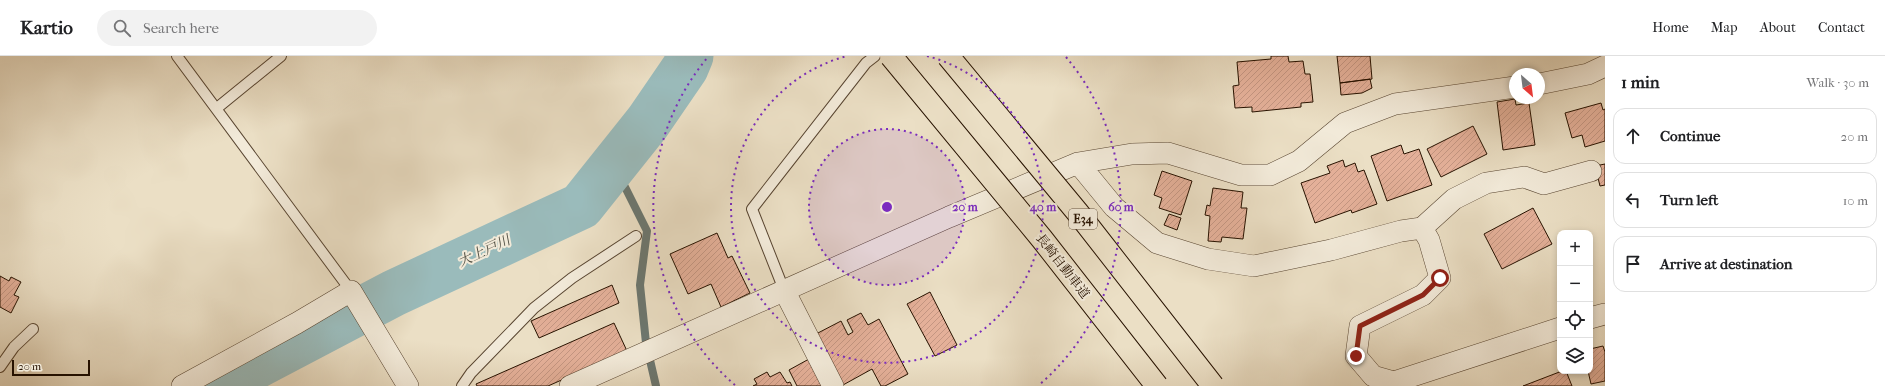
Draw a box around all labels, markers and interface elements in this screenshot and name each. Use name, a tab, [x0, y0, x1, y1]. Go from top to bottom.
search box	[97, 10, 377, 46]
text: Kartio	[20, 17, 73, 39]
icon: search	[111, 17, 133, 39]
text: Search here	[143, 19, 219, 37]
text: Home	[1652, 19, 1689, 36]
text: Map	[1711, 19, 1738, 36]
text: About	[1760, 19, 1796, 36]
text: Contact	[1818, 19, 1865, 36]
north arrow	[1509, 68, 1545, 104]
text: 1 min	[1621, 72, 1660, 92]
text: Walk · 30 m	[1807, 75, 1869, 90]
icon: ahead	[1622, 125, 1644, 147]
text: Continue	[1660, 127, 1720, 145]
text: 20 m	[1841, 129, 1868, 144]
icon: left	[1622, 189, 1644, 211]
text: Turn left	[1660, 191, 1718, 209]
text: 10 m	[1843, 193, 1868, 208]
centre of rings	[880, 200, 894, 214]
text: 20 m	[952, 200, 979, 214]
text: 40 m	[1029, 200, 1057, 215]
text: 60 m	[1108, 200, 1135, 214]
road number: E34	[1069, 209, 1097, 229]
map controls	[1557, 230, 1593, 374]
button: +	[1557, 230, 1593, 266]
water label: 大上戸川	[455, 231, 515, 271]
street label: 長崎自動車道	[1033, 231, 1093, 301]
icon: arrive	[1622, 253, 1644, 275]
text: Arrive at destination	[1660, 255, 1792, 273]
button: −	[1557, 266, 1593, 302]
route start	[1431, 269, 1449, 287]
button: locate	[1557, 302, 1593, 338]
button: layers	[1557, 338, 1593, 374]
route end	[1347, 347, 1365, 365]
scale bar	[12, 358, 90, 377]
text: 20 m	[18, 360, 41, 373]

